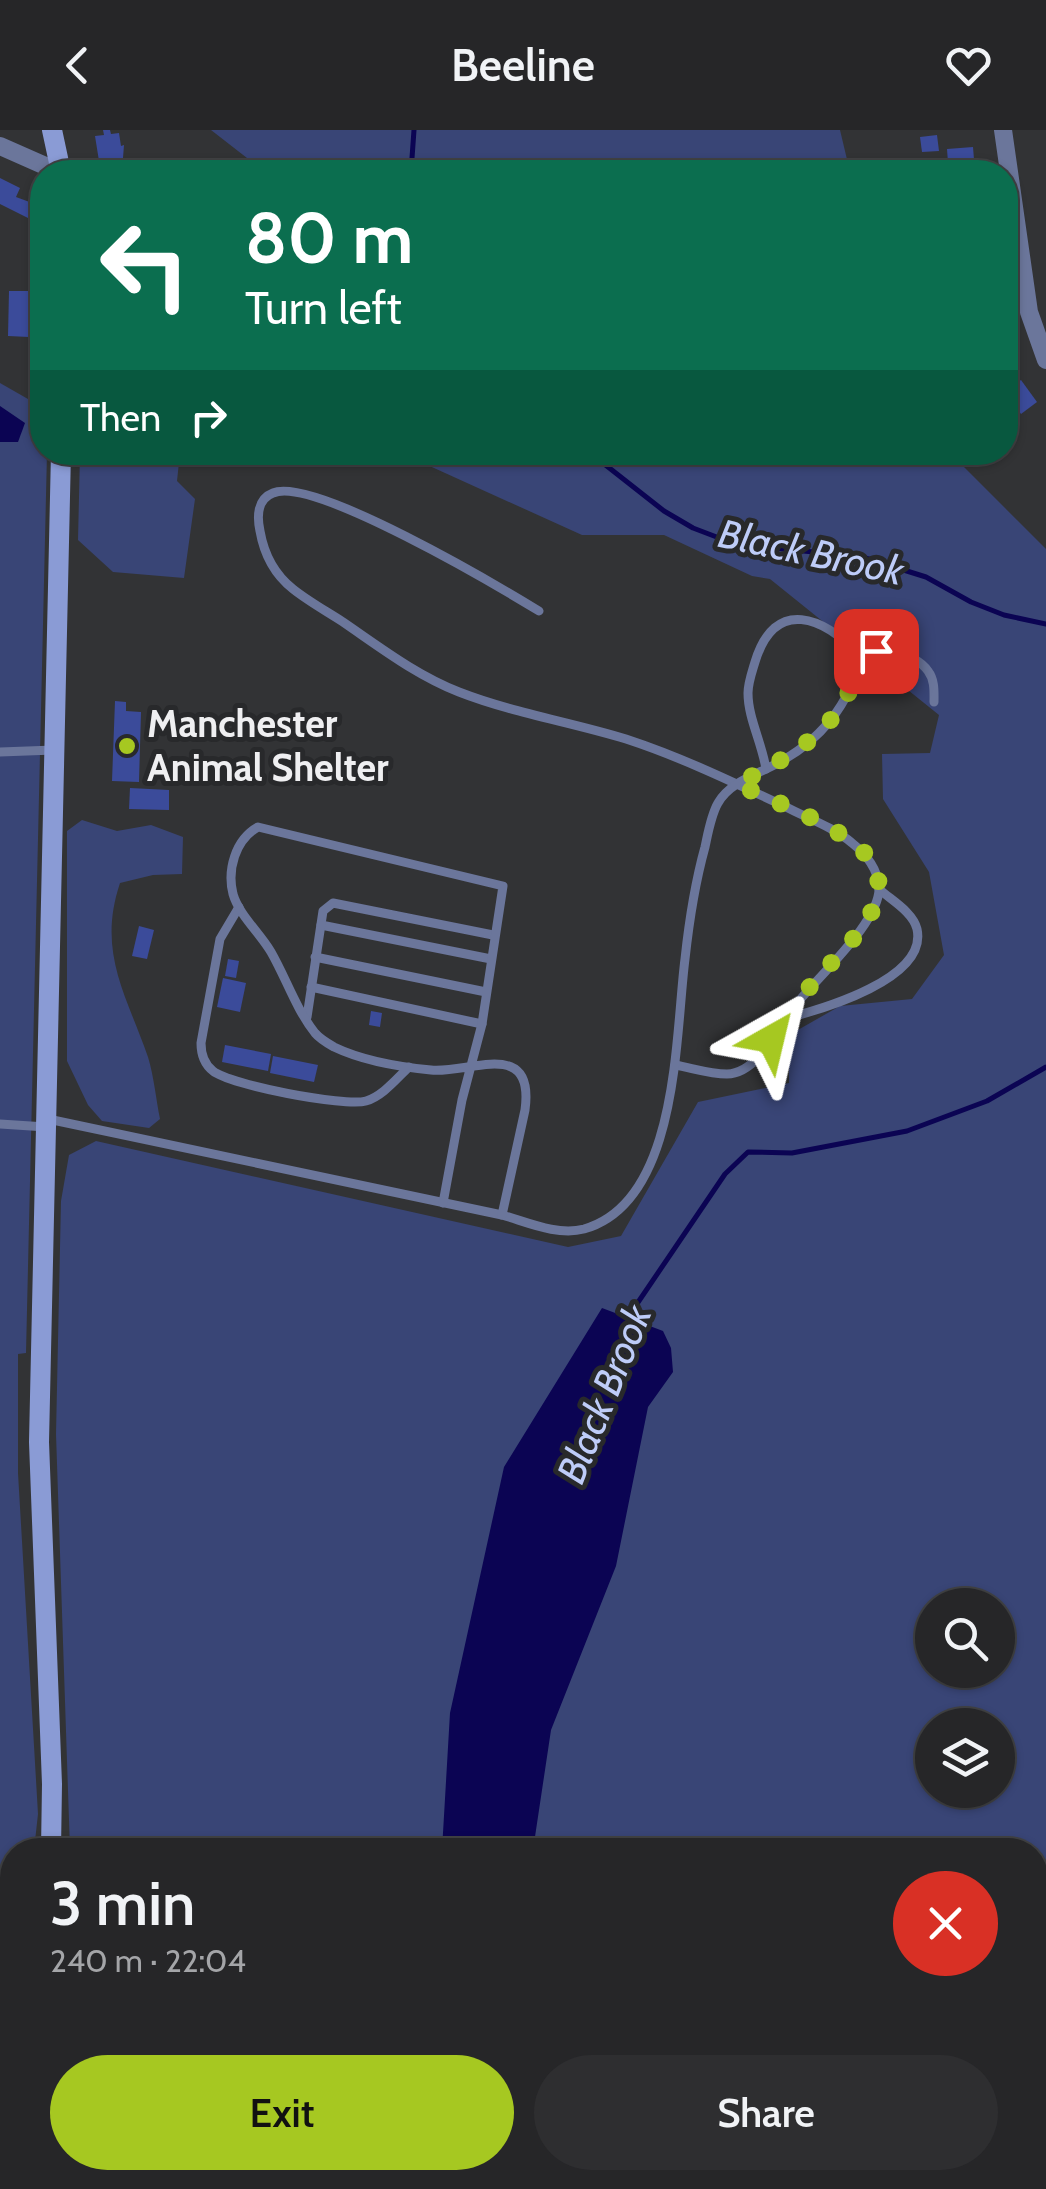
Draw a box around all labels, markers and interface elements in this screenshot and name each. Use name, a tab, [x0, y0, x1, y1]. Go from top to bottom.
icon: back	[50, 38, 105, 93]
text: Beeline	[451, 38, 595, 92]
icon: heart	[941, 38, 996, 93]
text: 80 m	[245, 195, 413, 281]
icon: left	[80, 200, 210, 330]
text: Turn left	[245, 281, 402, 335]
icon: right	[181, 390, 236, 445]
text: Then	[80, 394, 161, 441]
water label: Black Brook	[714, 508, 910, 595]
pin	[834, 609, 919, 694]
icon: arrive	[849, 624, 904, 679]
place label: Manchester Animal Shelter	[147, 700, 389, 791]
marker: Manchester Animal Shelter	[116, 735, 138, 757]
position arrow	[719, 987, 823, 1091]
water label: Black Brook	[546, 1296, 662, 1490]
map controls	[915, 1588, 1015, 1808]
button: search	[915, 1588, 1015, 1688]
button: layers	[915, 1708, 1015, 1808]
text: 3 min	[50, 1867, 195, 1940]
button: close	[893, 1871, 998, 1976]
text: 240 m · 22:04	[50, 1941, 246, 1980]
button: Exit	[50, 2055, 514, 2170]
button: Share	[534, 2055, 998, 2170]

